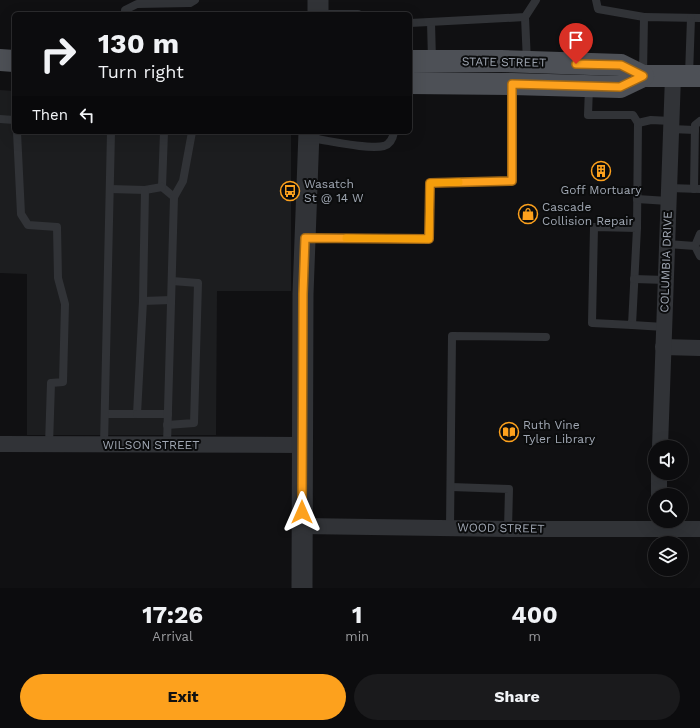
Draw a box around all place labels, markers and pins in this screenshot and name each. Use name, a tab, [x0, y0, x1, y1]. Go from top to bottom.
pin	[559, 23, 593, 64]
building icon: Goff Mortuary	[590, 160, 612, 182]
place label: Wasatch St @ 14 W	[304, 177, 364, 205]
bus stop icon: Wasatch St @ 14 W	[279, 180, 301, 202]
place label: Goff Mortuary	[560, 183, 642, 197]
place label: Cascade Collision Repair	[542, 200, 633, 228]
shop icon: Cascade Collision Repair	[517, 203, 539, 225]
place label: Ruth Vine Tyler Library	[523, 418, 596, 446]
library icon: Ruth Vine Tyler Library	[498, 421, 520, 443]

